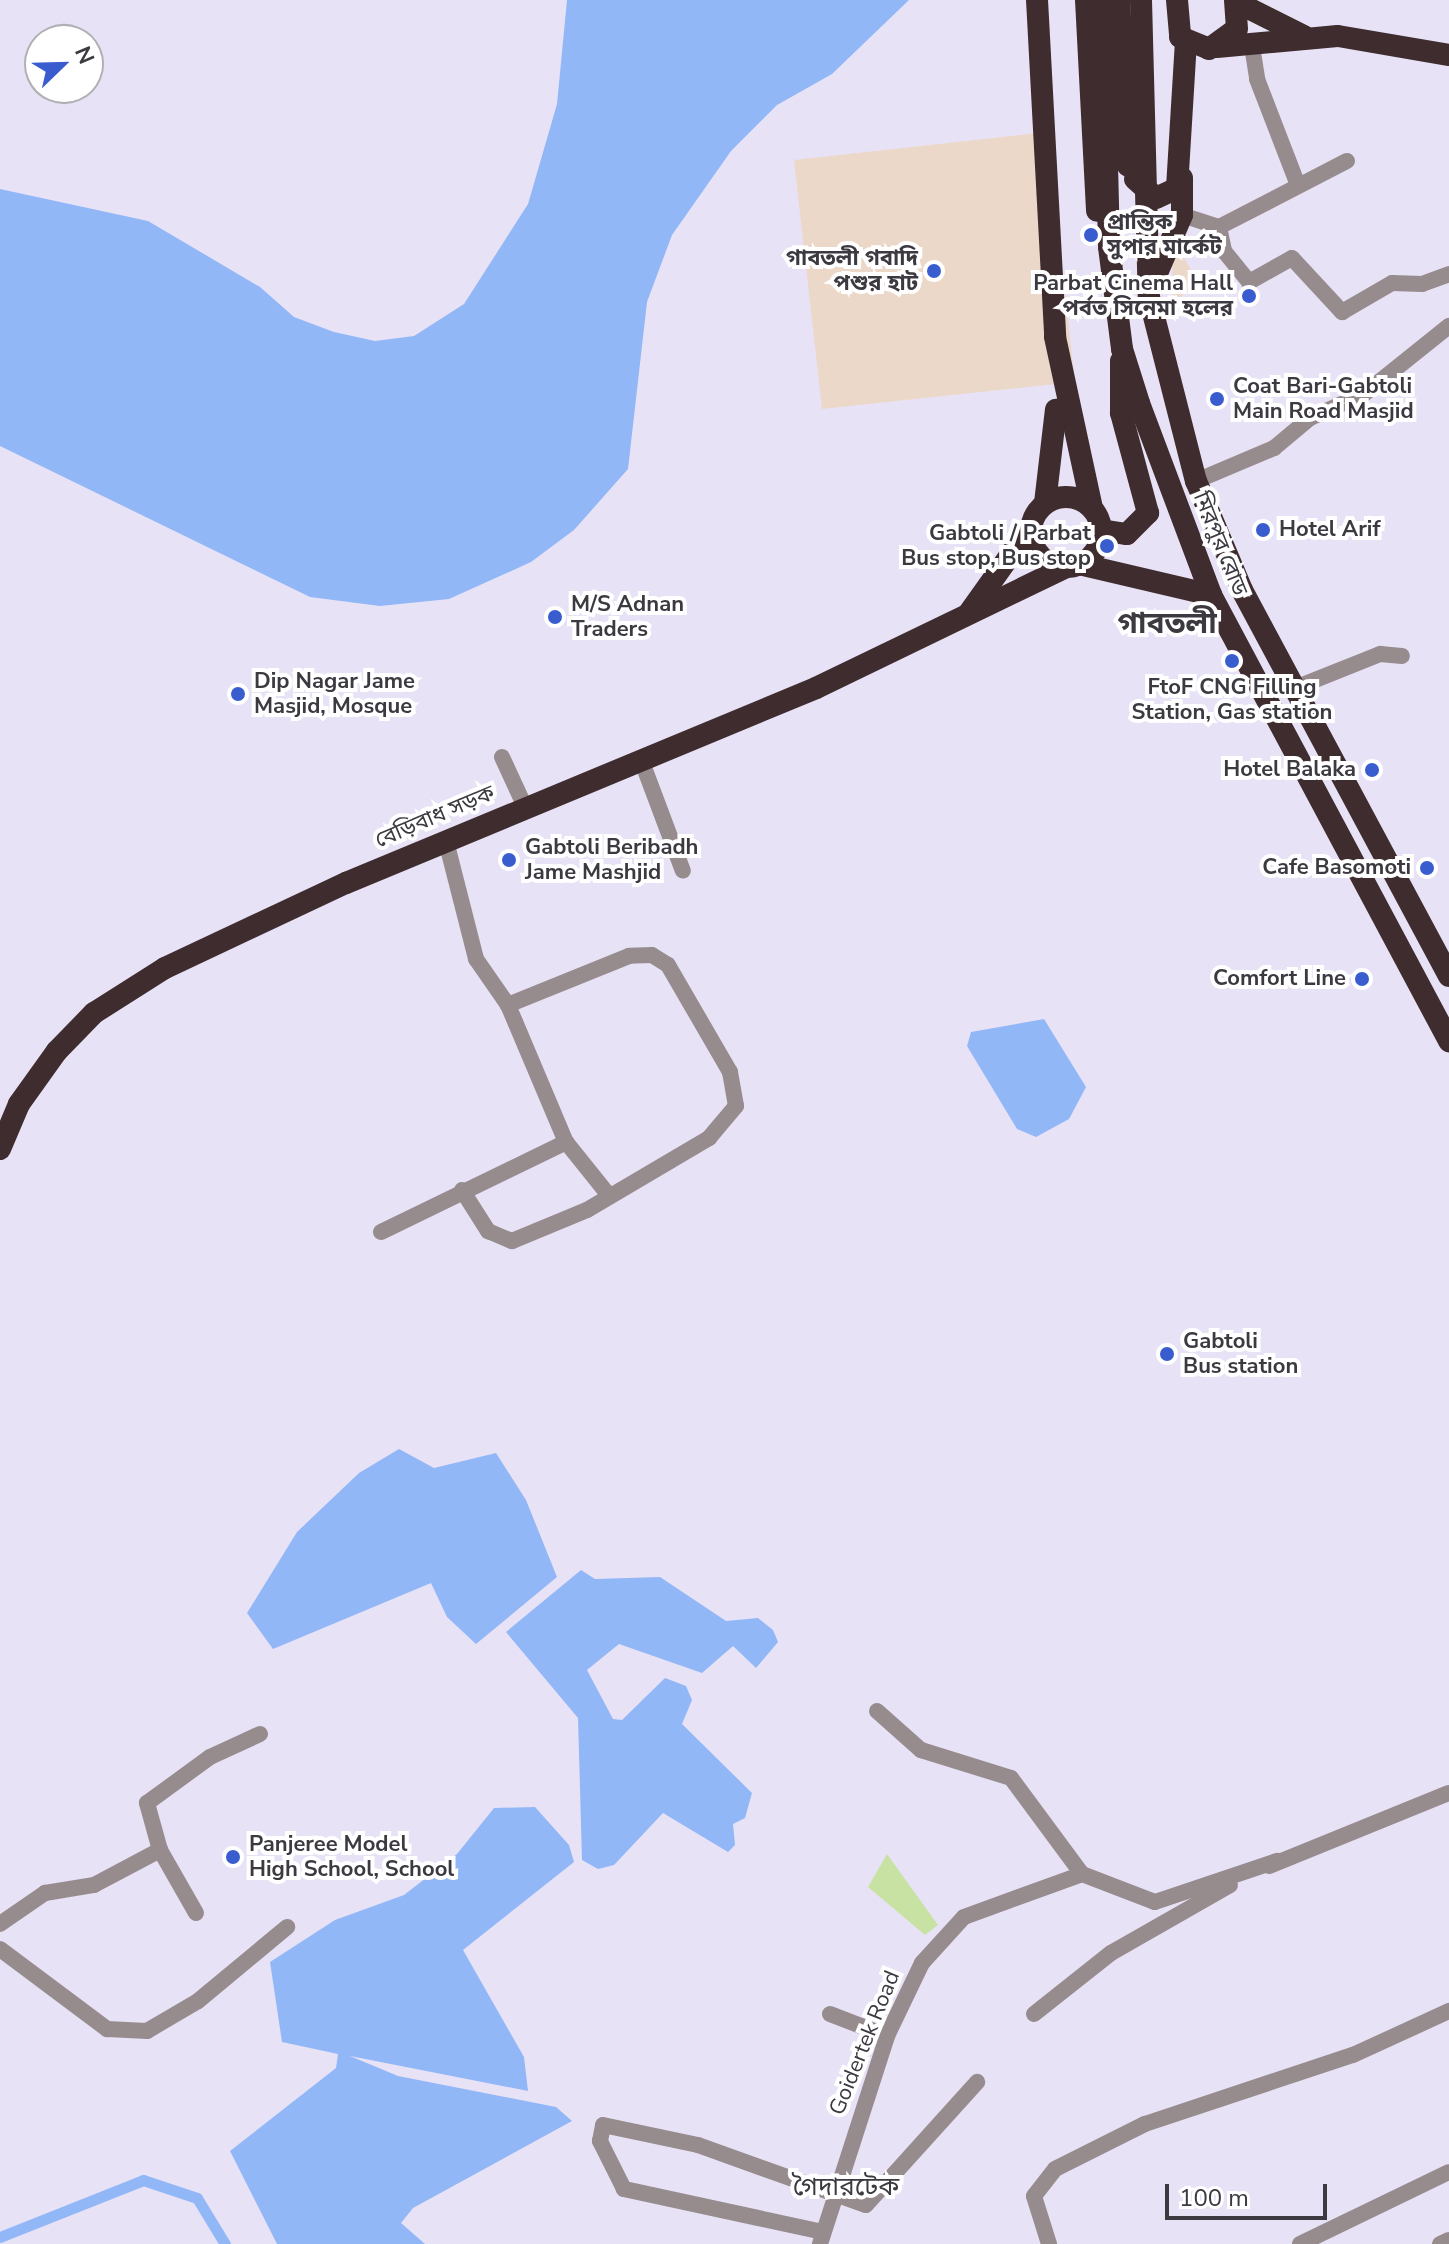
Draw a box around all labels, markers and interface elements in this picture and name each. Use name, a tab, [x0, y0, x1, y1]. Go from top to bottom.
north arrow	[24, 24, 104, 104]
text: N	[67, 42, 101, 69]
place label: প্রান্তিক সুপার মার্কেট	[1107, 209, 1222, 260]
marker: প্রান্তিক সুপার মার্কেট	[1082, 226, 1100, 244]
place label: গাবতলী গবাদি পশুর হাট	[786, 245, 918, 296]
marker: গাবতলী গবাদি পশুর হাট	[925, 262, 943, 280]
place label: Parbat Cinema Hall পর্বত সিনেমা হলের	[1033, 270, 1233, 322]
marker: Parbat Cinema Hall পর্বত সিনেমা হলের	[1240, 287, 1258, 305]
place label: Coat Bari-Gabtoli Main Road Masjid	[1233, 373, 1414, 424]
marker: Coat Bari-Gabtoli Main Road Masjid	[1208, 390, 1226, 408]
street label: মিরপুর রোড	[1187, 488, 1253, 600]
place label: Hotel Arif	[1279, 517, 1380, 543]
place label: Gabtoli / Parbat Bus stop, Bus stop	[901, 520, 1091, 572]
marker: Hotel Arif	[1254, 521, 1272, 539]
marker: Gabtoli / Parbat Bus stop, Bus stop	[1098, 537, 1116, 555]
place label: M/S Adnan Traders	[571, 591, 684, 642]
district label: গাবতলী	[1117, 606, 1217, 642]
marker: M/S Adnan Traders	[546, 608, 564, 626]
marker: FtoF CNG Filling Station, Gas station	[1223, 652, 1241, 670]
place label: Dip Nagar Jame Masjid, Mosque	[254, 668, 415, 720]
place label: FtoF CNG Filling Station, Gas station	[1132, 674, 1332, 726]
marker: Dip Nagar Jame Masjid, Mosque	[229, 685, 247, 703]
place label: Hotel Balaka	[1223, 757, 1356, 783]
marker: Hotel Balaka	[1363, 761, 1381, 779]
street label: বেড়িবাধ সড়ক	[371, 780, 499, 854]
place label: Gabtoli Beribadh Jame Mashjid	[525, 834, 698, 886]
marker: Gabtoli Beribadh Jame Mashjid	[500, 851, 518, 869]
place label: Cafe Basomoti	[1262, 855, 1411, 881]
marker: Cafe Basomoti	[1418, 859, 1436, 877]
place label: Comfort Line	[1213, 966, 1346, 992]
marker: Comfort Line	[1353, 970, 1371, 988]
place label: Gabtoli Bus station	[1183, 1328, 1298, 1380]
marker: Gabtoli Bus station	[1158, 1345, 1176, 1363]
place label: Panjeree Model High School, School	[249, 1831, 454, 1882]
marker: Panjeree Model High School, School	[224, 1848, 242, 1866]
street label: Goidertek Road	[824, 1967, 906, 2119]
scale bar	[1169, 2168, 1331, 2218]
district label: গৈদারটেক	[793, 2171, 899, 2203]
text: 100 m	[1179, 2182, 1249, 2214]

